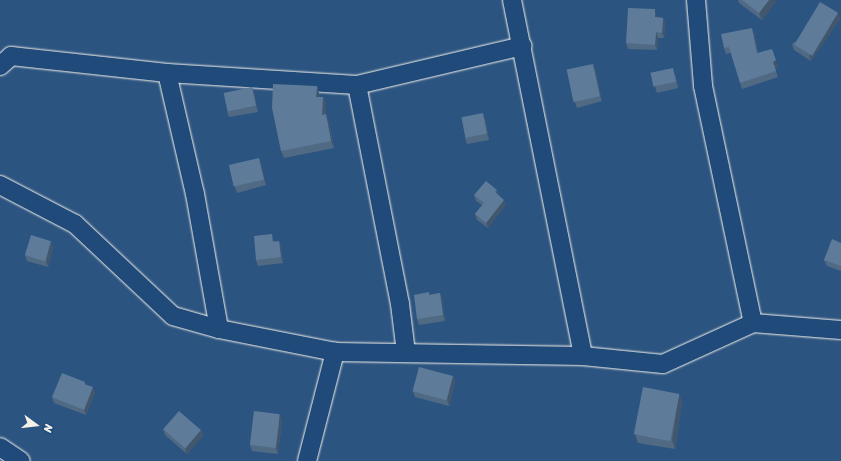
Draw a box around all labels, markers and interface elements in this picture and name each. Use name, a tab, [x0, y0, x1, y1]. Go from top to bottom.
north arrow	[16, 405, 56, 445]
text: N	[38, 422, 58, 434]

